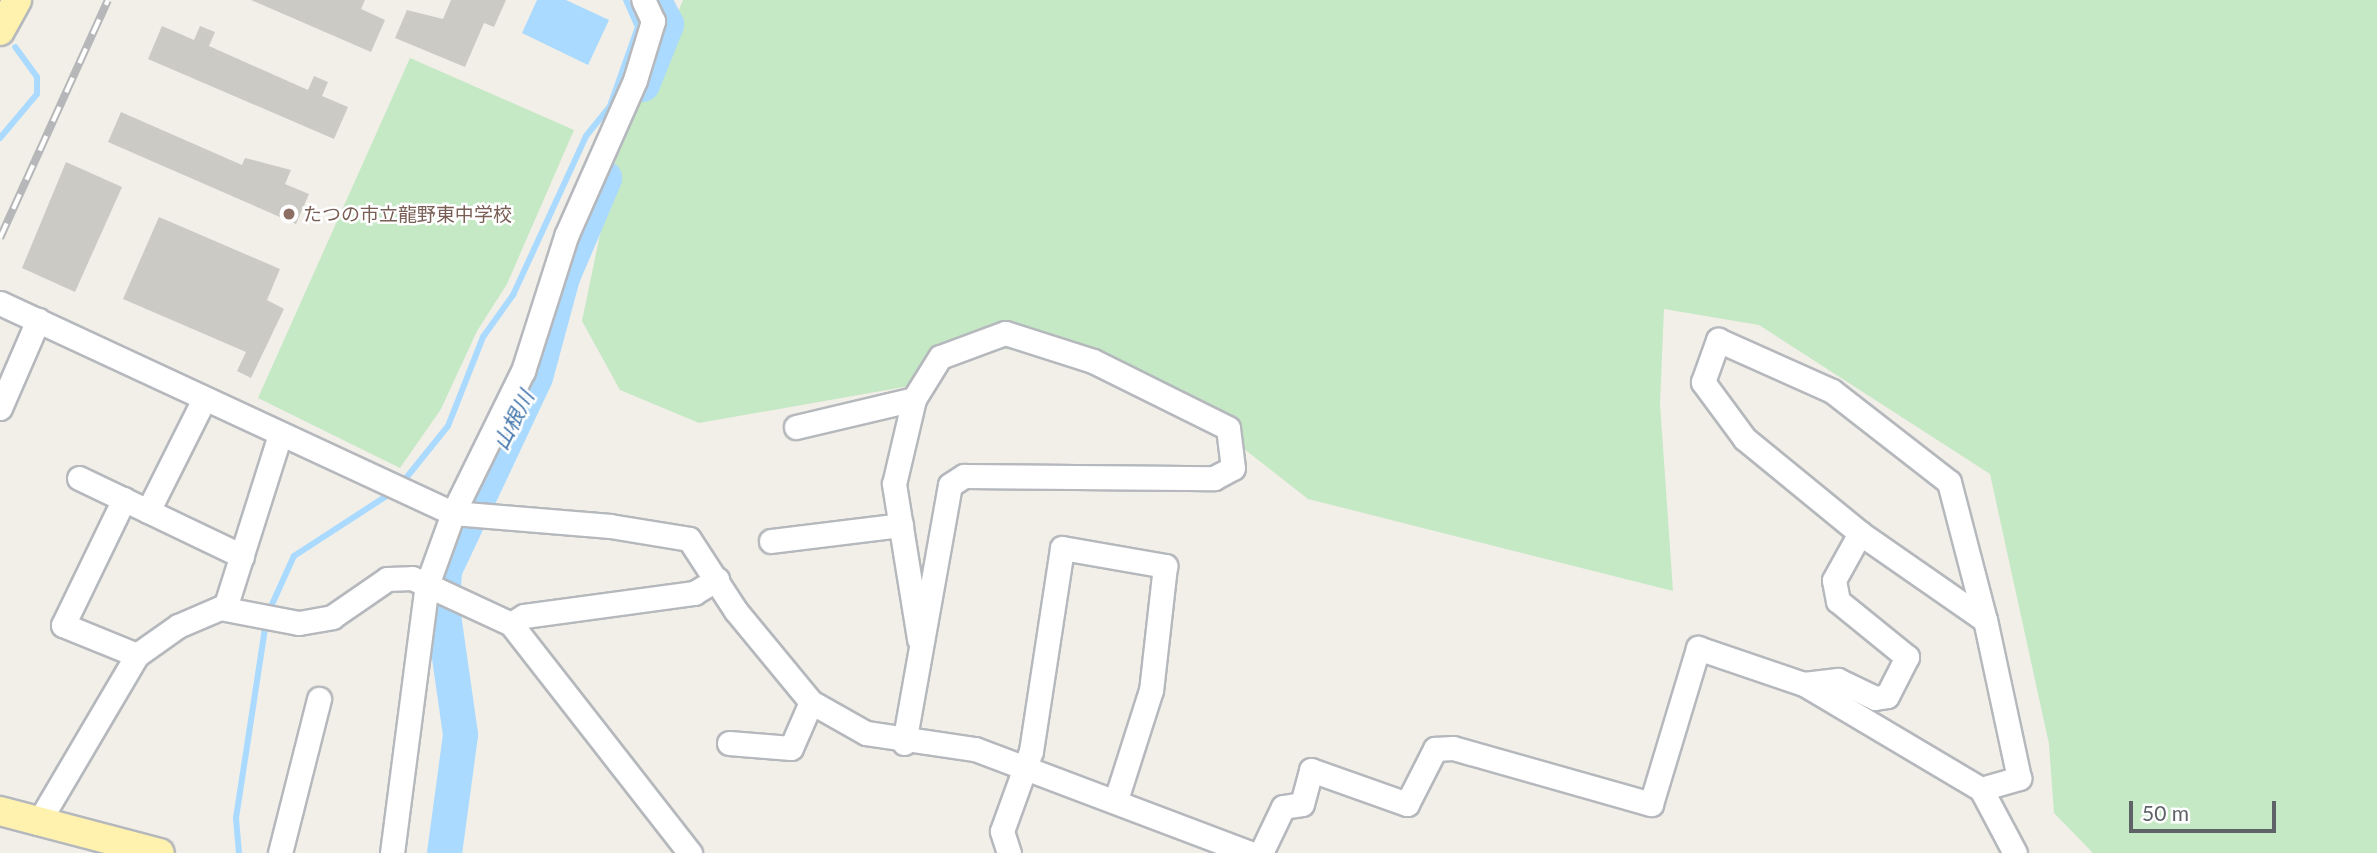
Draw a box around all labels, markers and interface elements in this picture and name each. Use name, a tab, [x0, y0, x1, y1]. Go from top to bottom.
place label: たつの市立龍野東中学校	[303, 203, 512, 225]
marker: たつの市立龍野東中学校	[281, 206, 297, 222]
water label: 山根川	[487, 386, 539, 454]
scale bar	[2132, 786, 2279, 830]
text: 50 m	[2142, 800, 2189, 825]

